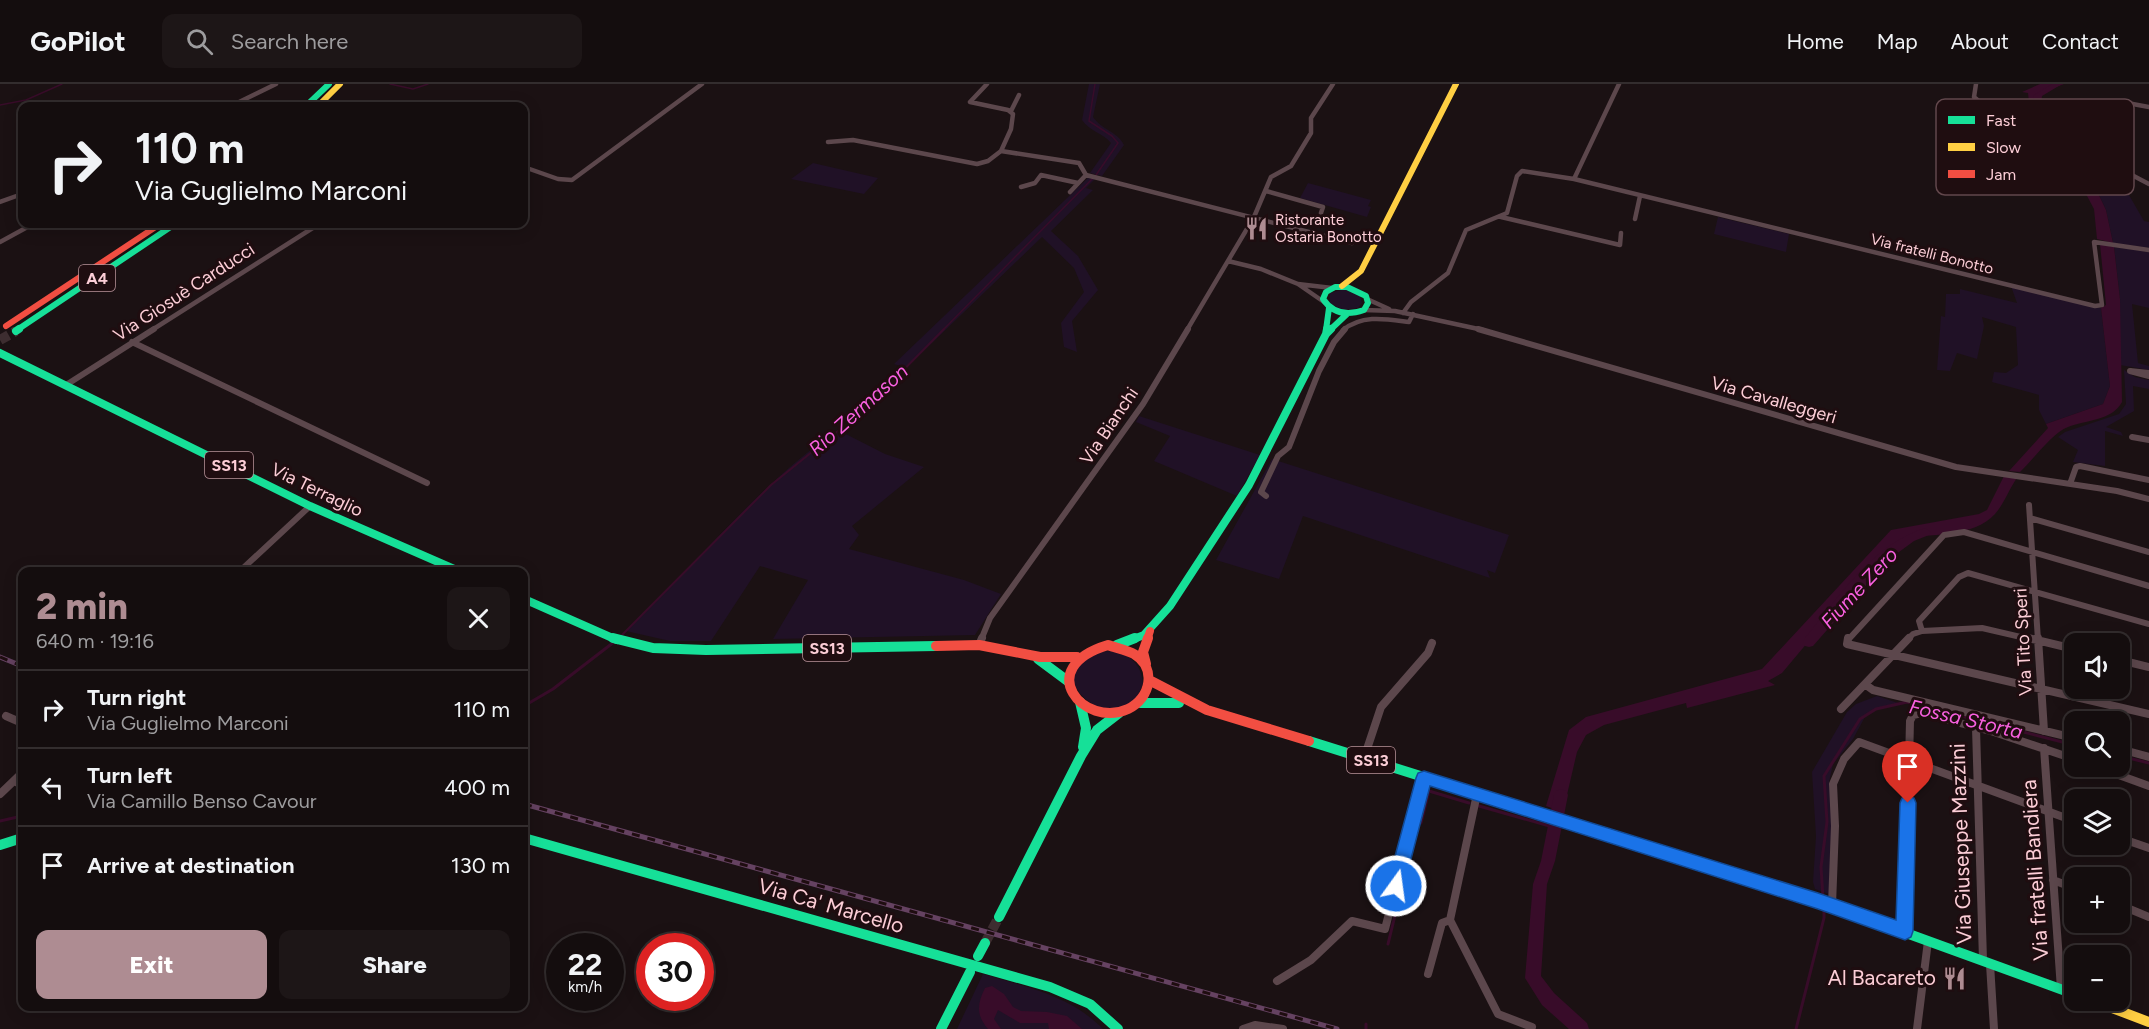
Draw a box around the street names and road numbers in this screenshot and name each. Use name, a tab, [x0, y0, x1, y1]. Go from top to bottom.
street label: Via fratelli Bonotto	[1869, 230, 1996, 278]
street label: Via Giosuè Carducci	[109, 238, 259, 346]
road number: A4	[79, 265, 115, 291]
street label: Via Cavalleggeri	[1709, 372, 1839, 428]
street label: Via Bianchi	[1075, 383, 1143, 469]
road number: SS13	[205, 452, 253, 478]
street label: Via Terraglio	[267, 458, 367, 522]
street label: Via Tito Speri	[2009, 588, 2037, 696]
road number: SS13	[803, 635, 851, 661]
street label: Via Giuseppe Mazzini	[1944, 743, 1977, 945]
road number: SS13	[1347, 747, 1395, 773]
street label: Via fratelli Bandiera	[2016, 779, 2053, 961]
street label: Via Ca' Marcello	[755, 873, 907, 938]

